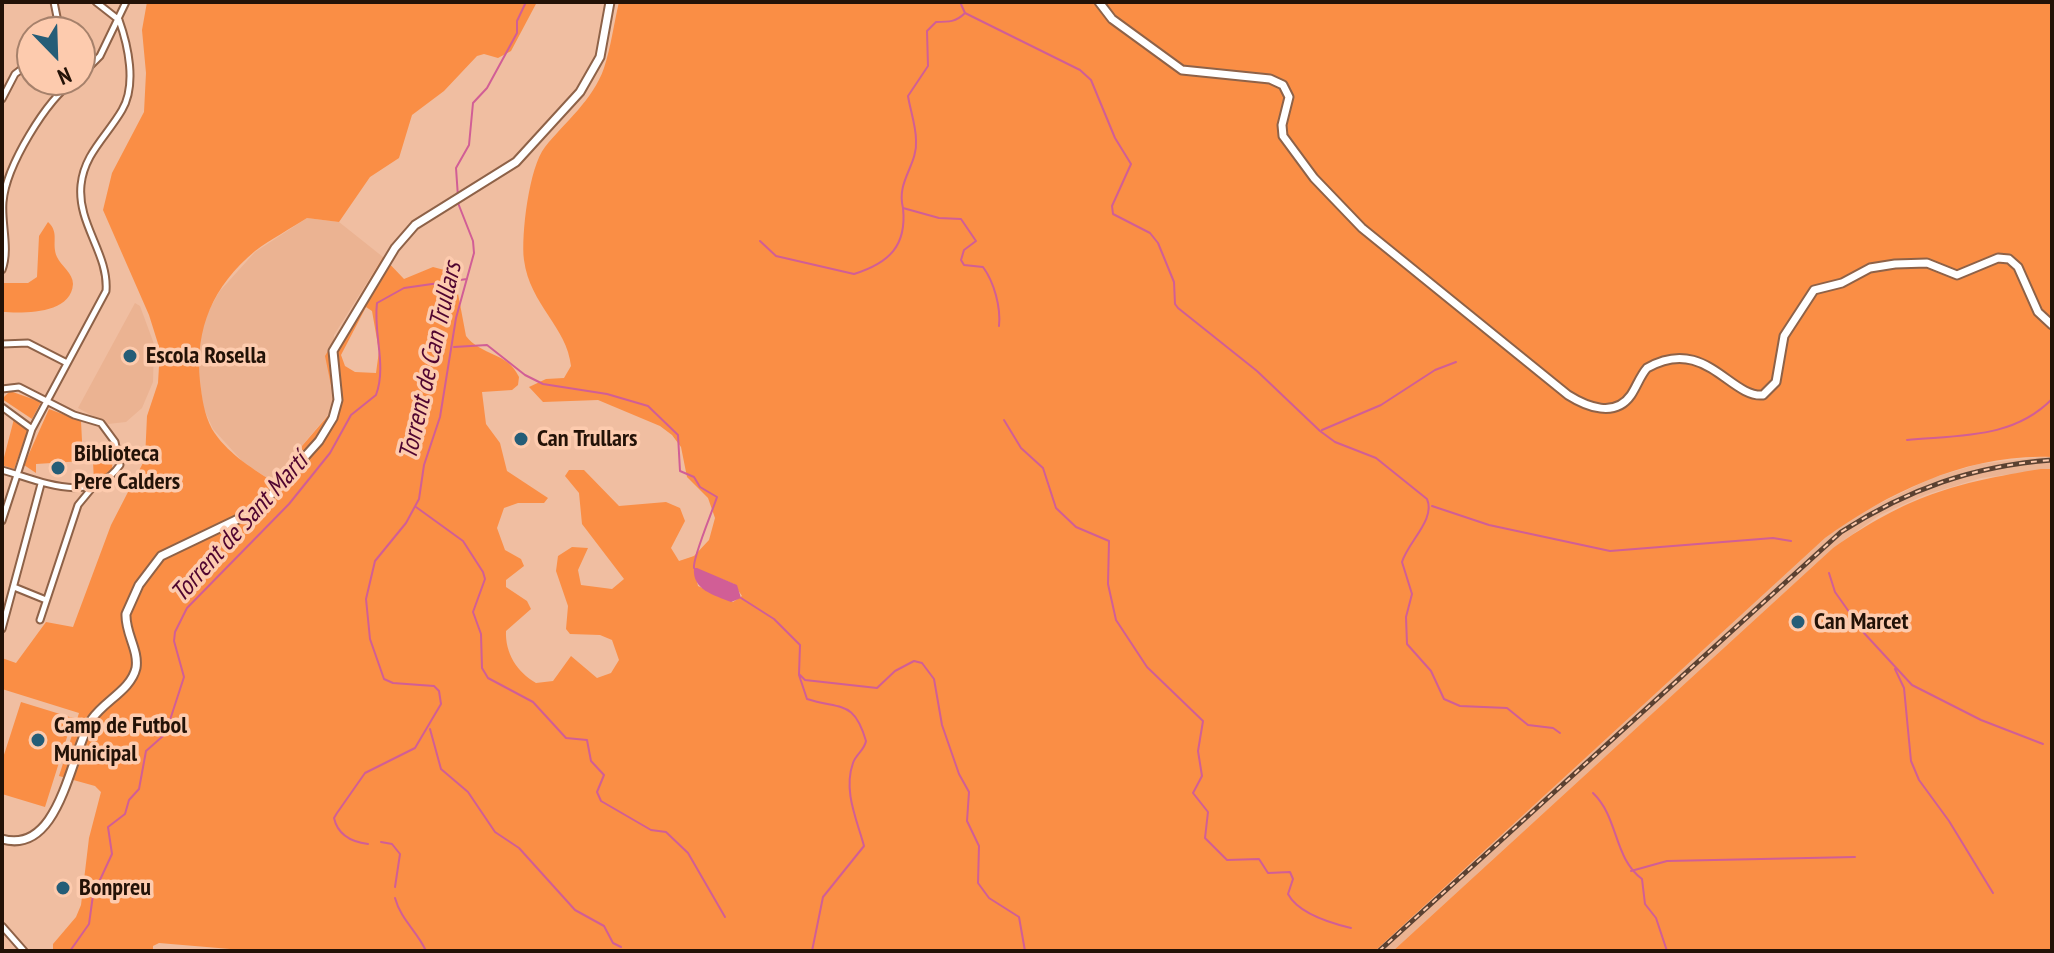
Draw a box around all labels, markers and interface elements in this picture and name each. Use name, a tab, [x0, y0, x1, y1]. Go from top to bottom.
north arrow	[16, 16, 96, 96]
text: N	[54, 61, 76, 91]
water label: Torrent de Can Trullars	[393, 259, 469, 463]
place label: Escola Rosella	[146, 342, 266, 370]
marker: Escola Rosella	[121, 347, 139, 365]
place label: Can Trullars	[537, 425, 637, 453]
marker: Can Trullars	[512, 430, 530, 448]
place label: Biblioteca Pere Calders	[74, 440, 180, 496]
water label: Torrent de Sant Martí	[165, 447, 315, 609]
marker: Biblioteca Pere Calders	[49, 459, 67, 477]
place label: Can Marcet	[1814, 608, 1909, 636]
marker: Can Marcet	[1789, 613, 1807, 631]
place label: Camp de Futbol Municipal	[54, 712, 187, 768]
marker: Camp de Futbol Municipal	[29, 731, 47, 749]
place label: Bonpreu	[79, 874, 151, 902]
marker: Bonpreu	[54, 879, 72, 897]

